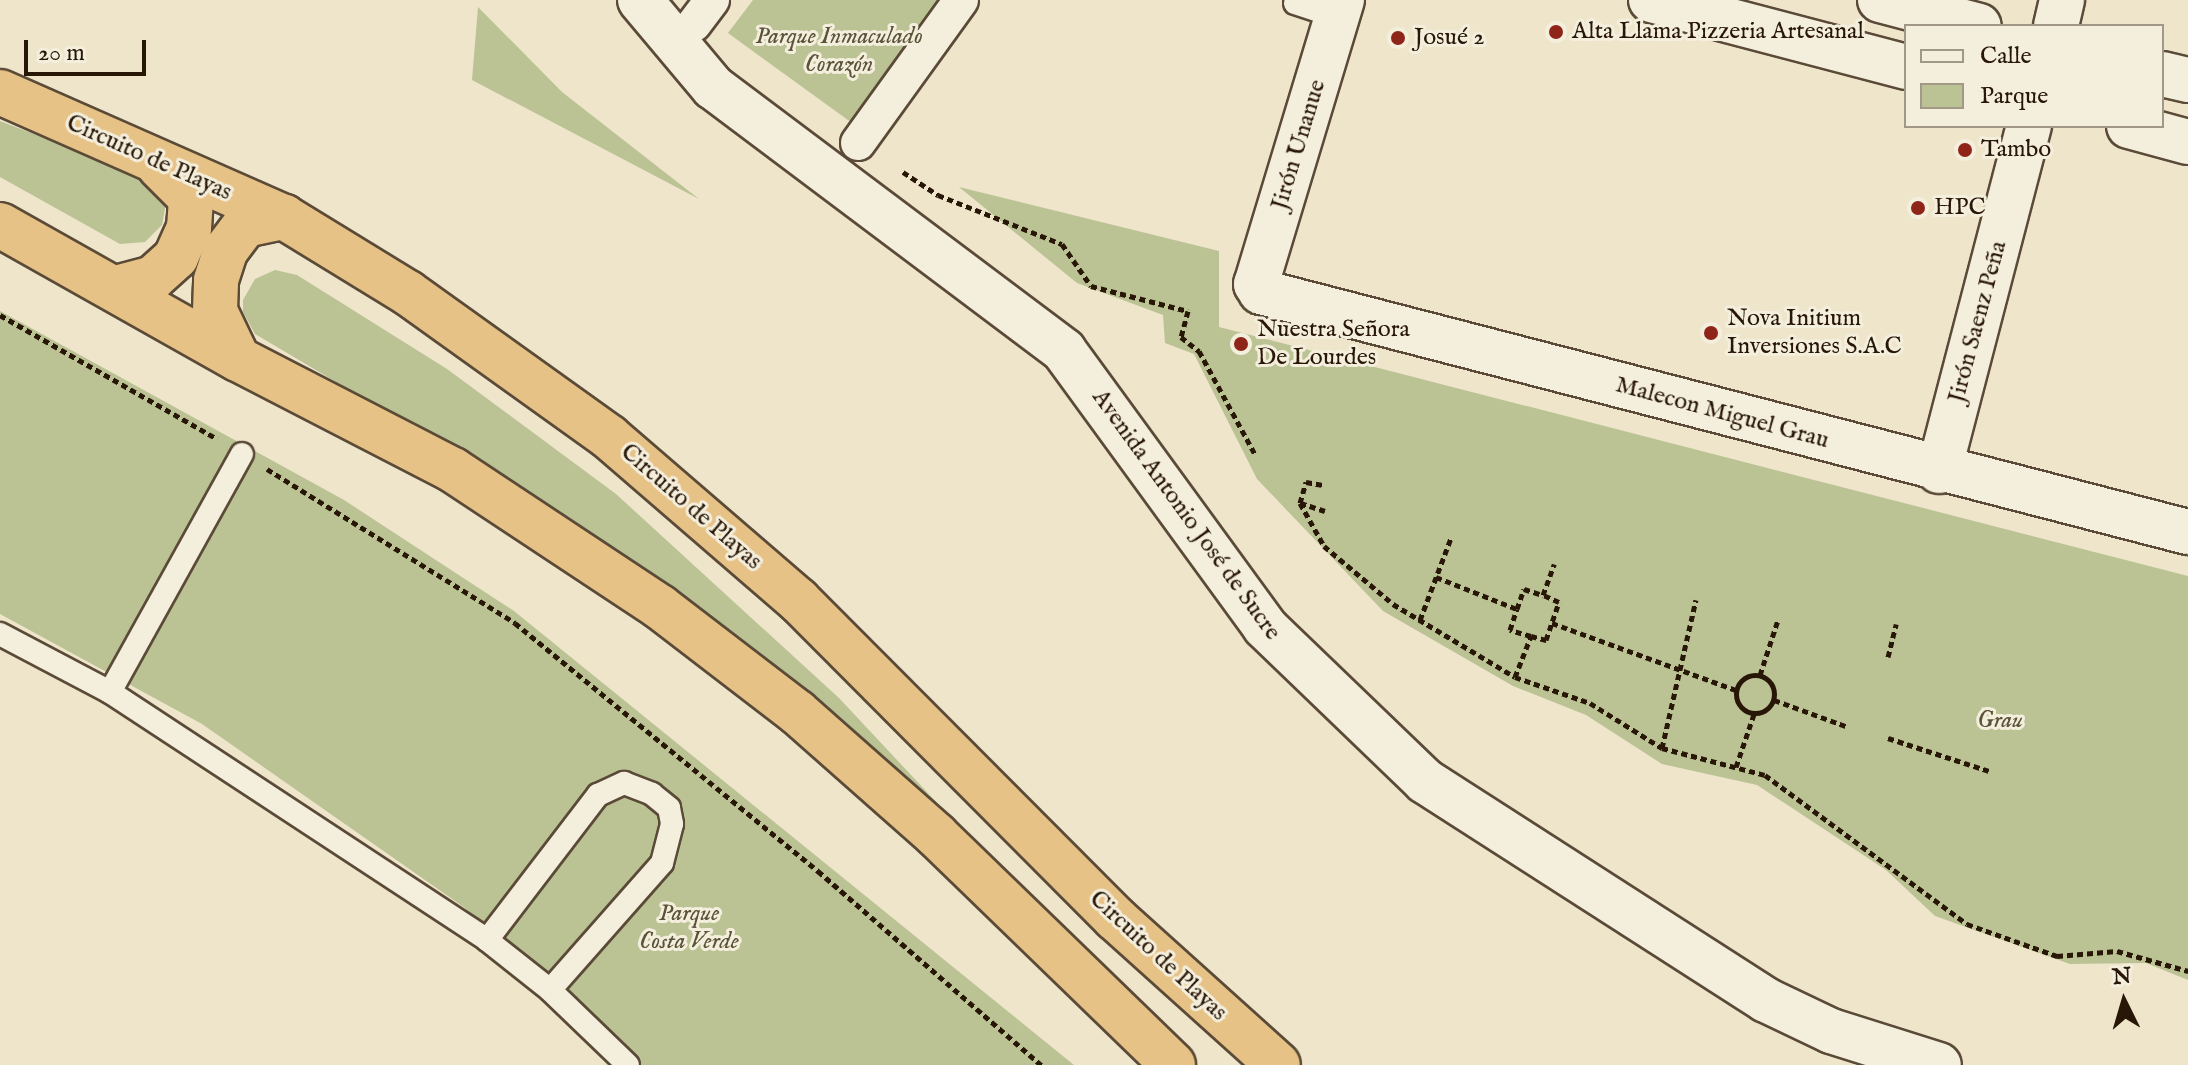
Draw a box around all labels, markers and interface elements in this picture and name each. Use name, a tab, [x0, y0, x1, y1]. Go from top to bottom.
place label: Alta Llama Pizzeria Artesanal	[1572, 18, 1864, 46]
park label: Parque Inmaculado Corazón	[755, 23, 923, 79]
marker: Alta Llama Pizzeria Artesanal	[1547, 23, 1565, 41]
scale bar	[28, 24, 150, 74]
place label: Josué 2	[1414, 24, 1484, 52]
legend	[1904, 24, 2164, 128]
marker: Josué 2	[1389, 29, 1407, 47]
text: 20 m	[38, 38, 85, 69]
text: Calle	[1980, 41, 2032, 72]
street label: Jirón Unanue	[1266, 76, 1332, 214]
text: Parque	[1980, 81, 2048, 112]
street label: Circuito de Playas	[62, 109, 236, 207]
place label: Tambo	[1981, 136, 2051, 164]
marker: Tambo	[1956, 141, 1974, 159]
place label: HPC	[1934, 194, 1986, 222]
marker: HPC	[1909, 199, 1927, 217]
street label: Jirón Saenz Peña	[1943, 238, 2013, 406]
place label: Nova Initium Inversiones S.A.C	[1727, 305, 1902, 361]
place label: Nuestra Señora De Lourdes	[1257, 316, 1410, 372]
marker: Nova Initium Inversiones S.A.C	[1702, 324, 1720, 342]
marker: Nuestra Señora De Lourdes	[1232, 335, 1250, 353]
street label: Malecon Miguel Grau	[1612, 371, 1832, 455]
street label: Avenida Antonio José de Sucre	[1085, 384, 1287, 646]
street label: Circuito de Playas	[614, 438, 768, 576]
park label: Grau	[1977, 707, 2023, 735]
street label: Circuito de Playas	[1083, 885, 1233, 1027]
park label: Parque Costa Verde	[639, 900, 739, 956]
north arrow	[2084, 961, 2164, 1041]
text: N	[2111, 962, 2133, 992]

